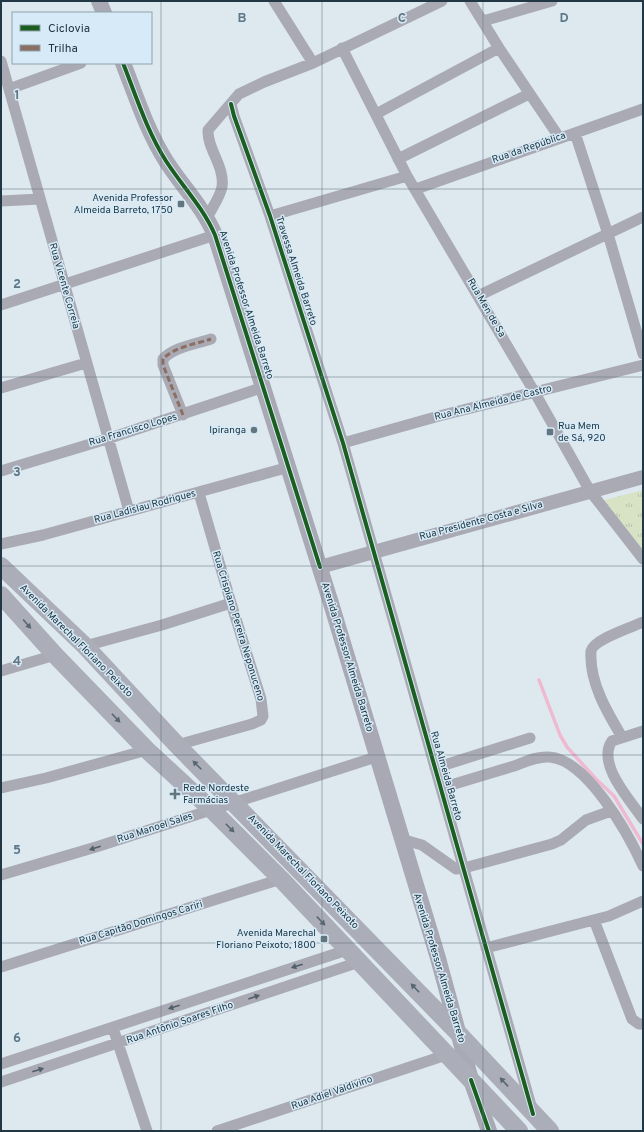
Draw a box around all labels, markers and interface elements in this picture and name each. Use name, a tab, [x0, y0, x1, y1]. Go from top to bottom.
text: B	[238, 11, 247, 27]
text: C	[398, 11, 406, 27]
text: D	[559, 11, 569, 27]
legend	[12, 12, 152, 64]
text: Ciclovia	[48, 21, 90, 37]
text: Trilha	[48, 41, 78, 57]
text: 1	[14, 88, 20, 104]
street label: Rua da República	[490, 129, 568, 167]
place label: Avenida Professor Almeida Barreto, 1750	[74, 192, 173, 217]
marker: Avenida Professor Almeida Barreto, 1750	[176, 199, 186, 209]
street label: Travessa Almeida Barreto	[272, 215, 320, 328]
street label: Avenida Professor Almeida Barreto	[216, 229, 276, 382]
street label: Rua Vicente Correia	[46, 242, 82, 330]
street label: Rua Men de Sa	[464, 276, 508, 340]
text: 2	[13, 277, 21, 293]
street label: Rua Ana Almeida de Castro	[433, 382, 553, 424]
street label: Rua Francisco Lopes	[87, 410, 179, 450]
place label: Rua Mem de Sá, 920	[558, 420, 606, 445]
place label: Ipiranga	[209, 424, 246, 437]
marker: Ipiranga	[249, 425, 259, 435]
marker: Rua Mem de Sá, 920	[545, 427, 555, 437]
text: 3	[13, 465, 21, 481]
street label: Rua Ladislau Rodrigues	[93, 487, 198, 527]
street label: Rua Presidente Costa e Silva	[418, 498, 544, 544]
street label: Rua Crispiano Pereira Neponuceno	[209, 549, 267, 703]
street label: Avenida Professor Almeida Barreto	[318, 581, 376, 734]
street label: Avenida Marechal Floriano Peixoto	[17, 582, 136, 701]
one-way arrow	[22, 619, 31, 629]
text: 4	[13, 654, 21, 670]
one-way arrow	[111, 713, 121, 723]
street label: Rua Almeida Barreto	[427, 730, 465, 823]
one-way arrow	[192, 760, 202, 770]
place label: Rede Nordeste Farmácias	[183, 782, 249, 807]
marker: Rede Nordeste Farmácias	[170, 789, 180, 799]
street label: Rua Manoel Sales	[116, 810, 195, 846]
street label: Avenida Marechal Floriano Peixoto	[245, 812, 362, 932]
one-way arrow	[225, 823, 235, 833]
text: 5	[13, 843, 21, 859]
one-way arrow	[89, 845, 101, 851]
street label: Avenida Professor Almeida Barreto	[410, 892, 468, 1045]
street label: Rua Capitão Domingos Cariri	[78, 898, 204, 948]
one-way arrow	[316, 916, 325, 926]
place label: Avenida Marechal Floriano Peixoto, 1800	[216, 927, 316, 952]
marker: Avenida Marechal Floriano Peixoto, 1800	[319, 934, 329, 944]
one-way arrow	[291, 964, 303, 970]
one-way arrow	[410, 983, 420, 993]
one-way arrow	[249, 994, 261, 1000]
street label: Rua Antônio Soares Filho	[125, 998, 236, 1047]
one-way arrow	[167, 1004, 179, 1010]
text: 6	[13, 1031, 21, 1047]
one-way arrow	[32, 1067, 44, 1073]
street label: Rua Adiel Valdivino	[290, 1073, 375, 1113]
one-way arrow	[500, 1077, 509, 1087]

